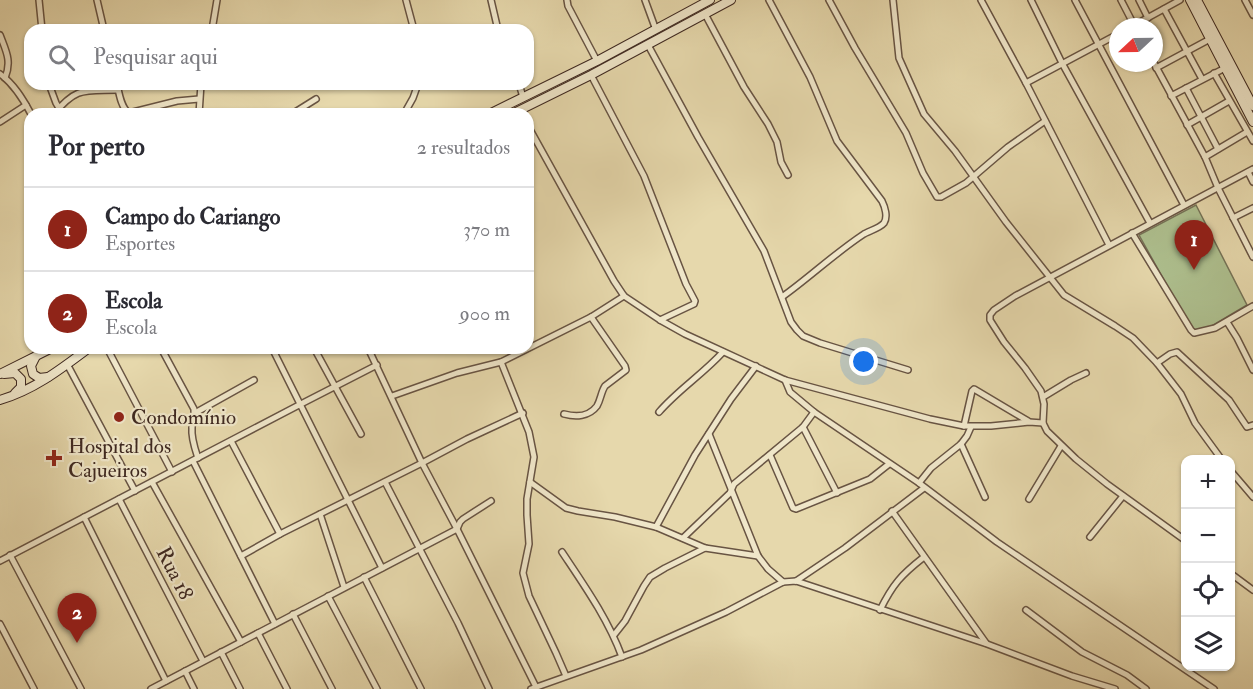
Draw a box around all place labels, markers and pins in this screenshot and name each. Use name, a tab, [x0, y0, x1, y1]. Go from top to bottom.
pin: 1	[1174, 220, 1214, 270]
place label: Condomínio	[131, 404, 236, 431]
marker: Condomínio	[112, 410, 126, 424]
place label: Hospital dos Cajueiros	[68, 433, 171, 484]
marker: Hospital dos Cajueiros	[45, 449, 63, 467]
pin: 2	[58, 594, 97, 643]

